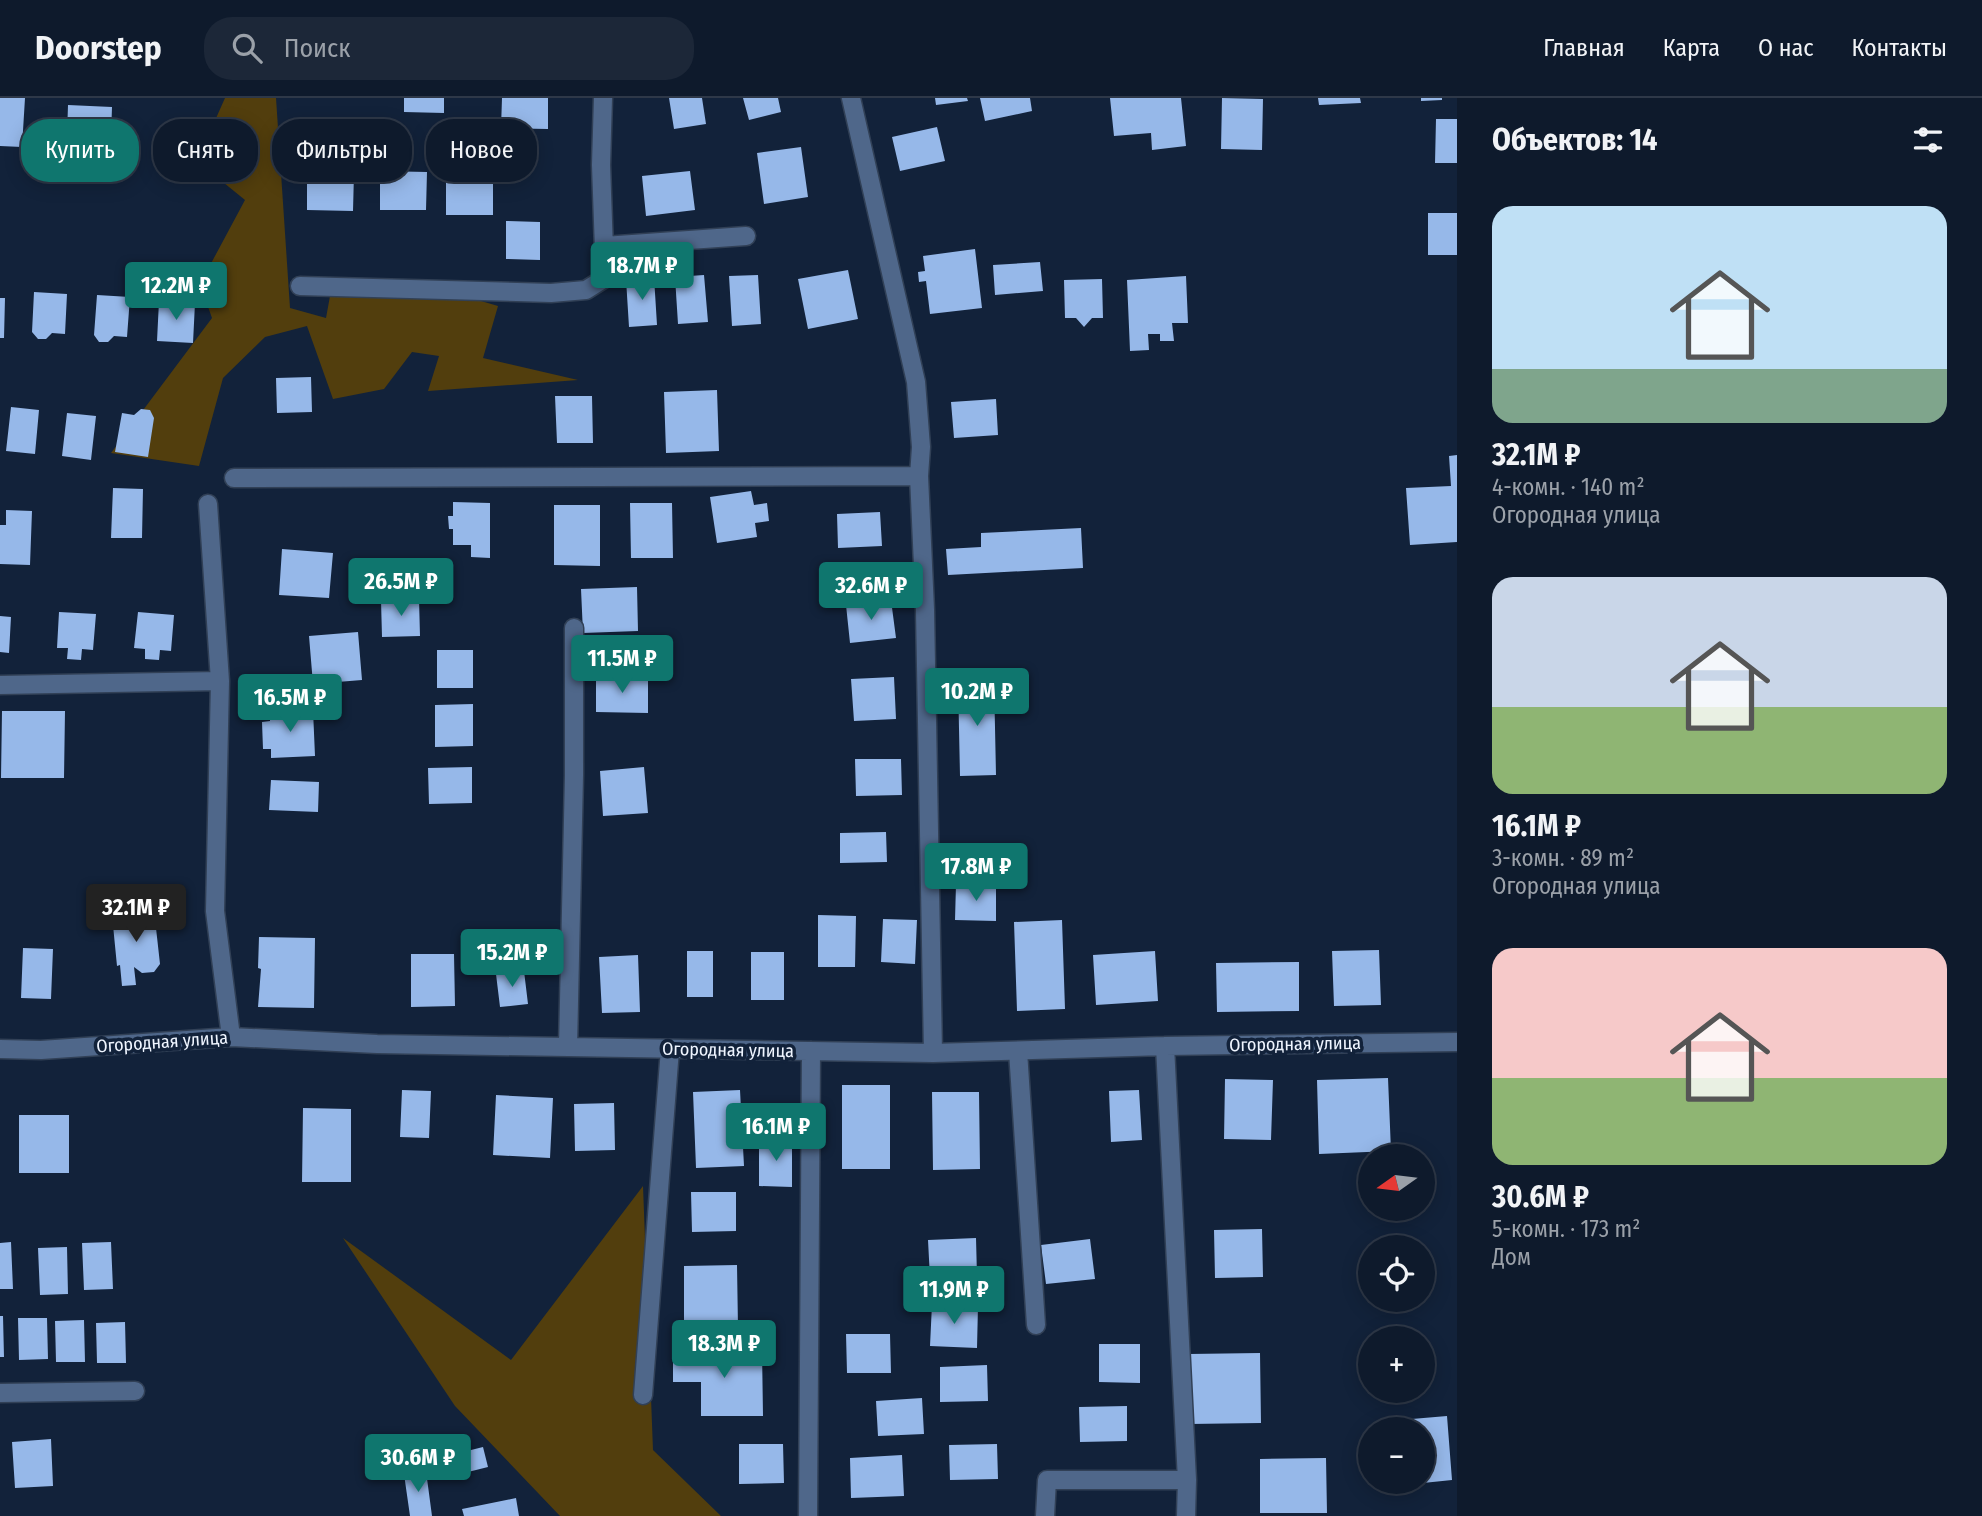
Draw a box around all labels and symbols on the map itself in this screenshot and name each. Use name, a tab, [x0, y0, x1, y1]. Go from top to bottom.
pin: 18.7M ₽	[577, 242, 707, 302]
pin: 12.2M ₽	[111, 262, 241, 322]
pin: 26.5M ₽	[336, 559, 466, 618]
pin: 32.6M ₽	[806, 562, 936, 622]
pin: 11.5M ₽	[557, 636, 687, 695]
pin: 10.2M ₽	[912, 668, 1042, 728]
pin: 16.5M ₽	[225, 674, 355, 734]
pin: 17.8M ₽	[911, 844, 1041, 903]
pin: 32.1M ₽	[71, 884, 201, 944]
pin: 15.2M ₽	[447, 930, 577, 989]
street label: Огородная улица	[95, 1026, 229, 1058]
street label: Огородная улица	[1229, 1032, 1361, 1056]
street label: Огородная улица	[662, 1038, 794, 1062]
pin: 16.1M ₽	[711, 1104, 841, 1163]
north arrow	[1358, 1144, 1435, 1222]
pin: 11.9M ₽	[889, 1266, 1019, 1326]
pin: 18.3M ₽	[659, 1320, 789, 1380]
pin: 30.6M ₽	[353, 1434, 483, 1494]

